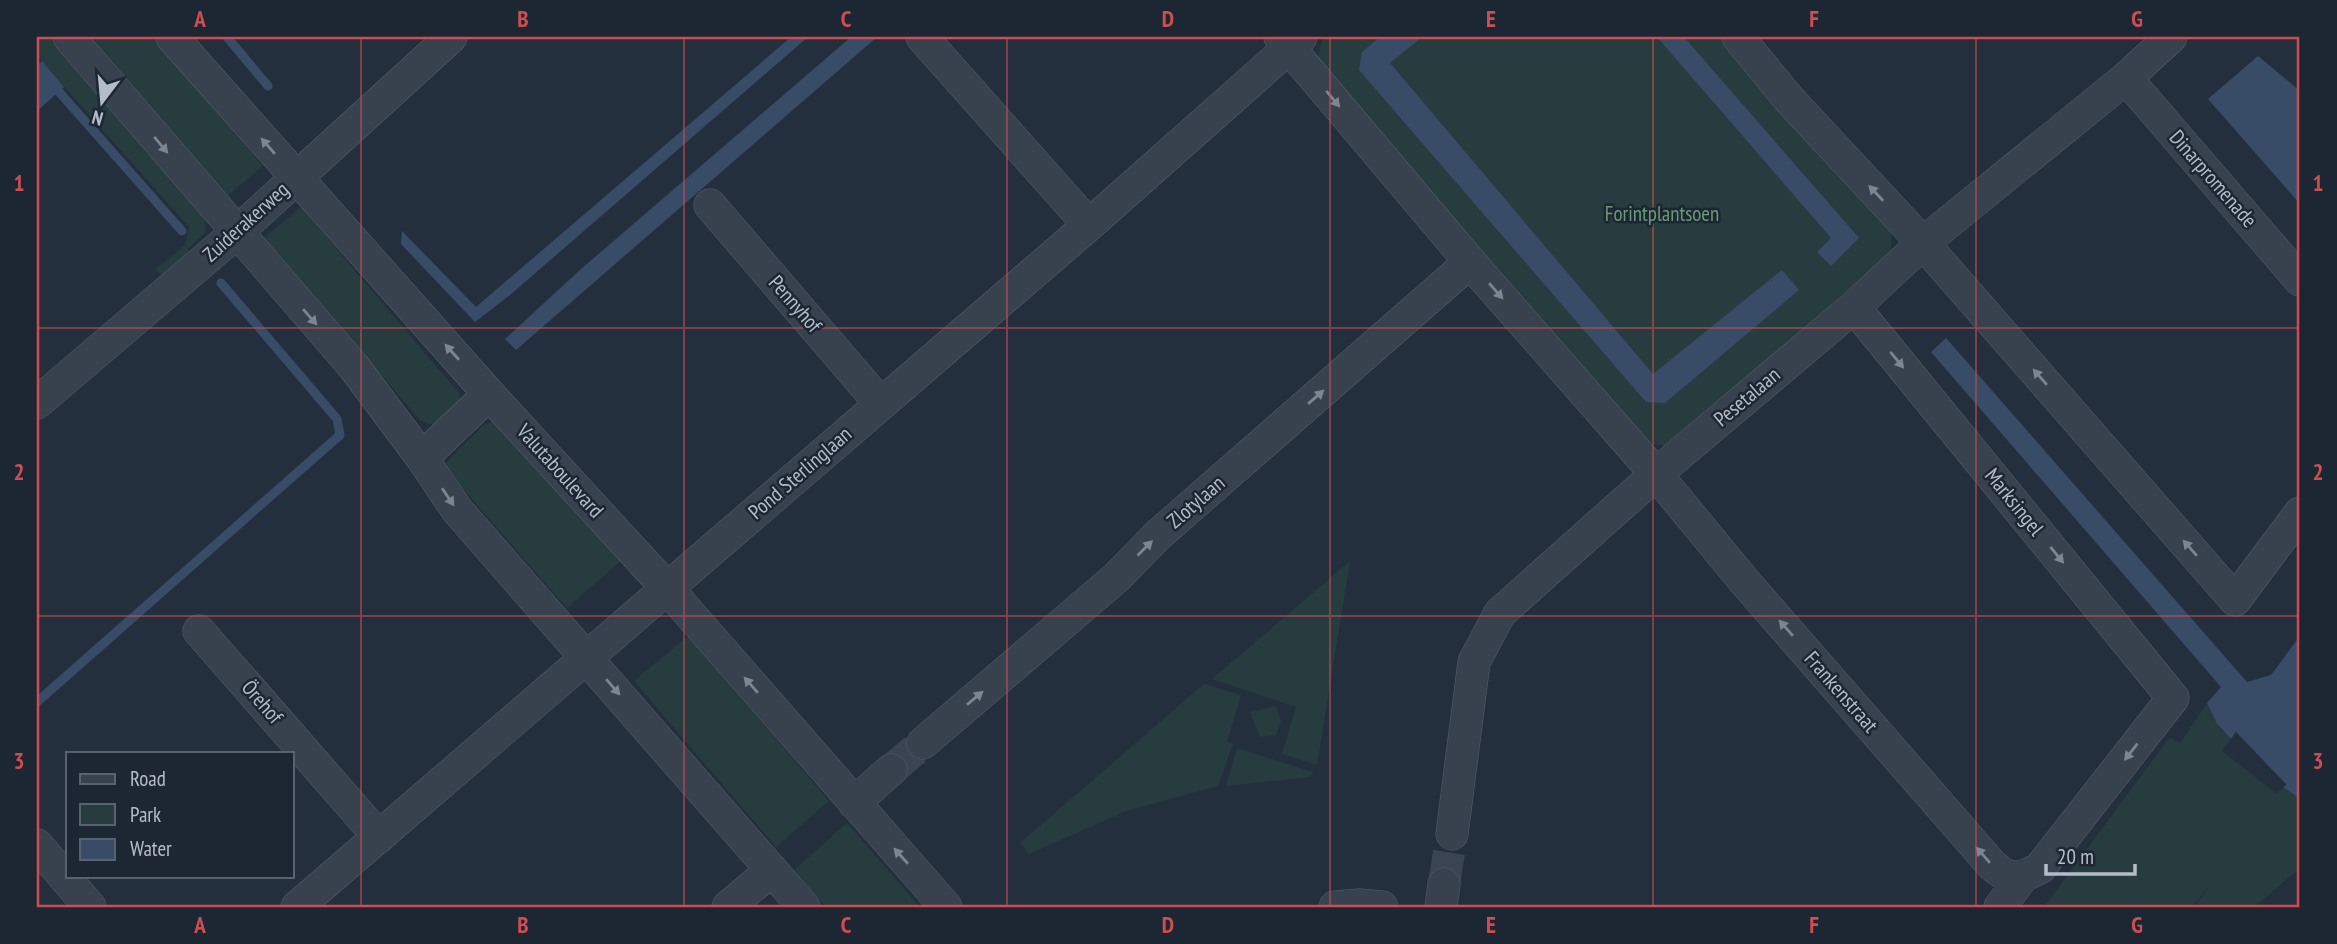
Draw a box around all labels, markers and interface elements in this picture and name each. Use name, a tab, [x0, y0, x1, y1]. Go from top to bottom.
text: A	[193, 4, 206, 33]
text: B	[517, 4, 529, 33]
text: C	[841, 4, 852, 33]
text: D	[1162, 4, 1174, 33]
text: E	[1486, 4, 1496, 33]
text: F	[1809, 4, 1819, 33]
text: G	[2131, 4, 2143, 33]
north arrow	[66, 66, 136, 136]
one-way arrow	[1325, 91, 1340, 108]
text: N	[89, 105, 106, 131]
street label: Dinarpromenade	[2164, 124, 2263, 233]
one-way arrow	[153, 136, 168, 153]
one-way arrow	[261, 137, 276, 154]
text: 1	[14, 168, 25, 197]
text: 1	[2313, 168, 2324, 197]
street label: Zuiderakerweg	[197, 176, 294, 267]
one-way arrow	[1869, 185, 1885, 202]
park label: Forintplantsoen	[1605, 200, 1719, 227]
street label: Pennyhof	[763, 269, 828, 338]
one-way arrow	[1488, 283, 1503, 300]
one-way arrow	[302, 308, 318, 326]
one-way arrow	[444, 344, 460, 361]
one-way arrow	[1890, 350, 1905, 368]
street label: Pesetalaan	[1708, 361, 1785, 432]
one-way arrow	[2032, 368, 2048, 386]
one-way arrow	[1307, 390, 1324, 405]
street label: Valutaboulevard	[510, 417, 610, 523]
street label: Pond Sterlinglaan	[742, 420, 857, 525]
text: 2	[14, 457, 25, 486]
text: 2	[2313, 457, 2324, 486]
street label: Marksingel	[1979, 462, 2050, 541]
street label: Zlotylaan	[1161, 469, 1230, 534]
one-way arrow	[441, 488, 455, 506]
one-way arrow	[1137, 540, 1153, 557]
one-way arrow	[2183, 540, 2198, 557]
one-way arrow	[2049, 546, 2064, 564]
one-way arrow	[1778, 620, 1794, 637]
street label: Frankenstraat	[1799, 645, 1884, 738]
street label: Örehof	[236, 674, 289, 730]
one-way arrow	[743, 676, 759, 694]
one-way arrow	[605, 678, 621, 696]
one-way arrow	[966, 691, 983, 706]
one-way arrow	[2124, 742, 2139, 760]
text: 3	[14, 746, 25, 775]
text: 3	[2313, 746, 2324, 775]
legend	[66, 752, 294, 878]
text: Road	[130, 765, 166, 792]
text: Park	[130, 801, 161, 828]
scale bar	[2046, 832, 2136, 876]
text: Water	[130, 835, 172, 862]
text: 20 m	[2057, 843, 2094, 870]
one-way arrow	[1975, 846, 1991, 864]
one-way arrow	[893, 847, 909, 865]
text: A	[193, 910, 206, 939]
text: B	[517, 910, 529, 939]
text: C	[841, 910, 852, 939]
text: D	[1162, 910, 1174, 939]
text: E	[1486, 910, 1496, 939]
text: F	[1809, 910, 1819, 939]
text: G	[2131, 910, 2143, 939]

